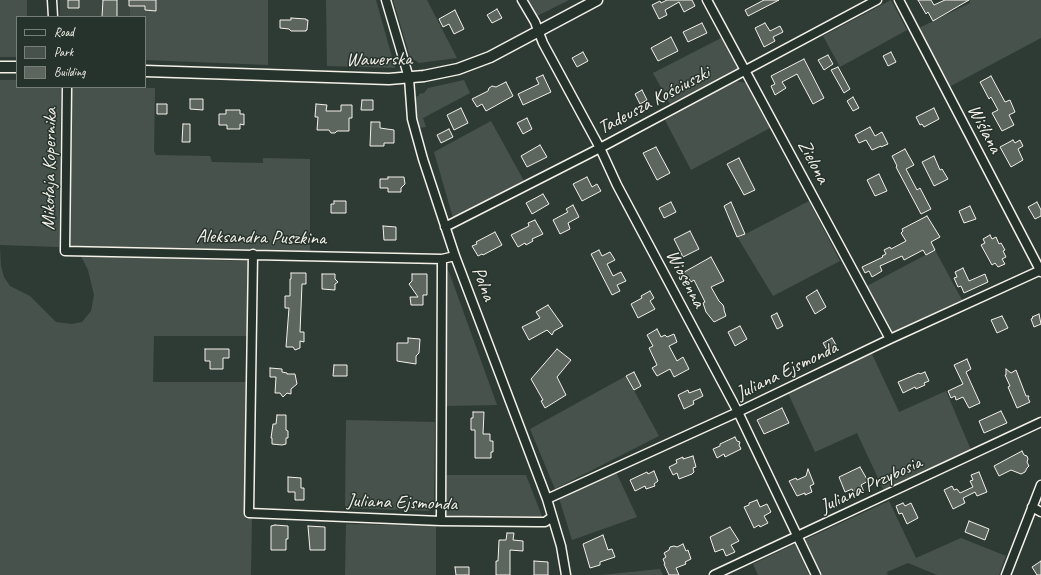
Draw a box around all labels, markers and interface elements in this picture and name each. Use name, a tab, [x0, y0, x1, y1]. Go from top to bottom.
legend	[16, 16, 146, 88]
text: Road	[54, 24, 74, 40]
text: Park	[54, 44, 73, 60]
street label: Wawerska	[346, 48, 412, 72]
street label: Tadeusza Kościuszki	[594, 62, 714, 140]
text: Building	[54, 64, 86, 80]
street label: Wiślana	[962, 101, 1006, 157]
street label: Mikołaja Kopernika	[38, 108, 62, 230]
street label: Zielona	[792, 136, 834, 188]
street label: Aleksandra Puszkina	[196, 225, 326, 251]
street label: Wiosenna	[660, 246, 710, 312]
street label: Polna	[466, 264, 500, 304]
street label: Juliana Ejsmonda	[733, 337, 841, 405]
street label: Juliana Przybosia	[817, 452, 925, 518]
street label: Juliana Ejsmonda	[347, 490, 457, 516]

